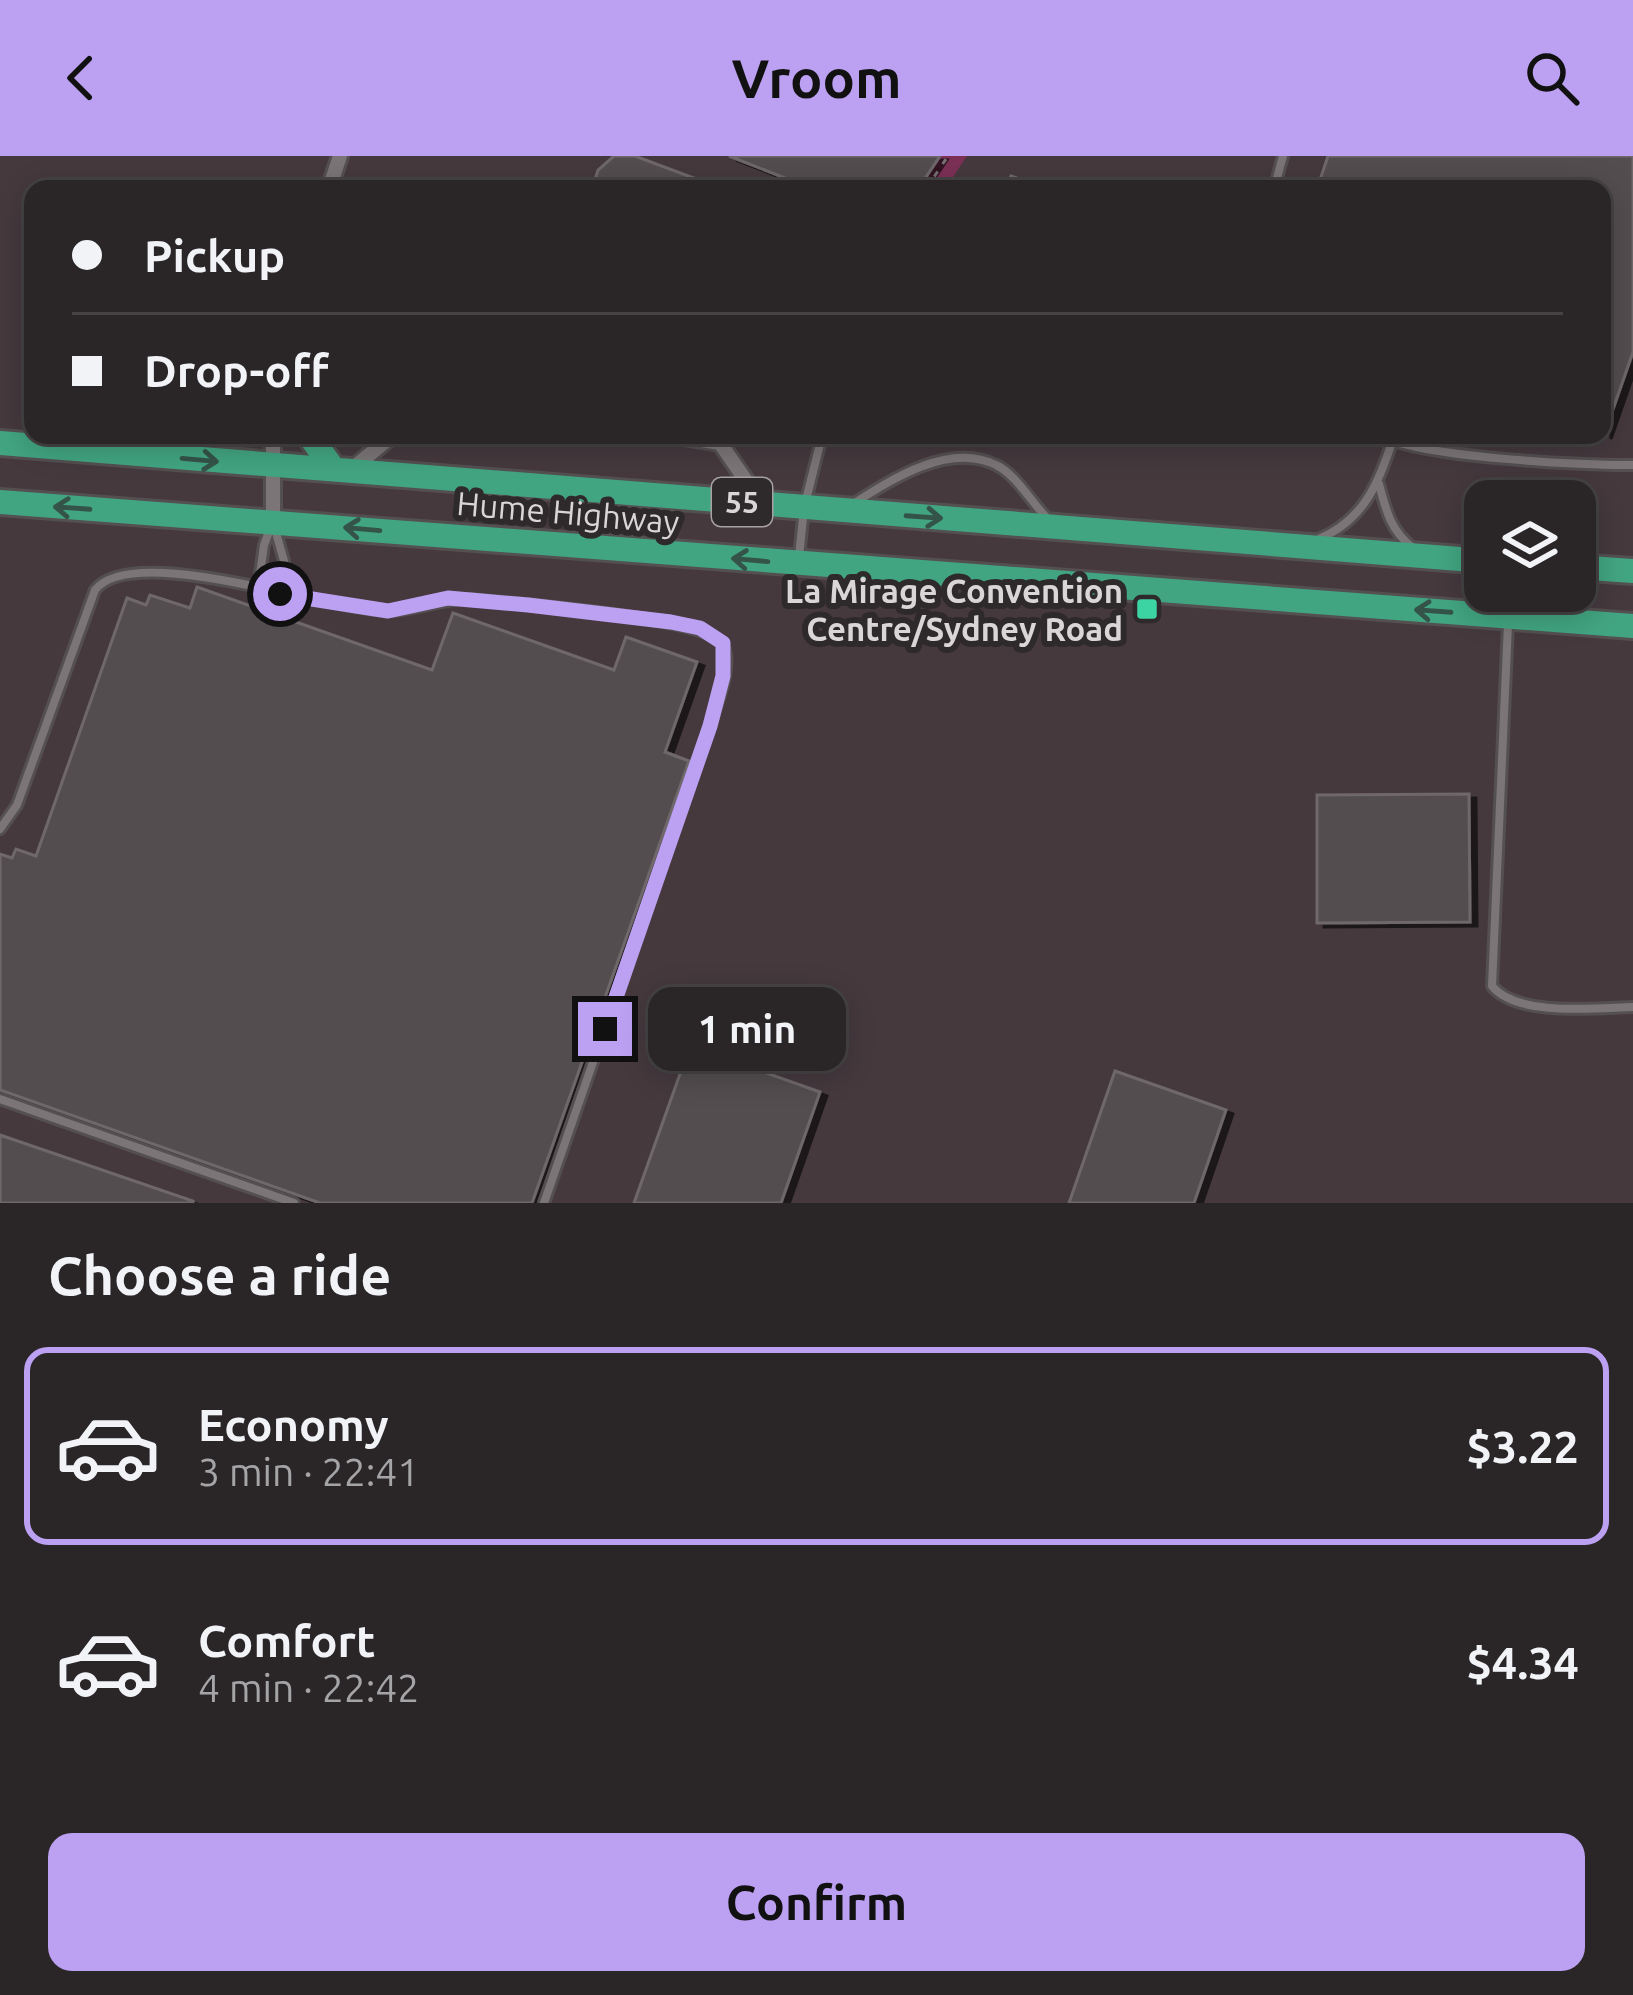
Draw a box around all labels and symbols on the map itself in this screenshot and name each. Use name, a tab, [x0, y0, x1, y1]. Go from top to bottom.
one-way arrow	[180, 449, 219, 472]
road number: 55	[712, 478, 772, 526]
street label: Hume Highway	[455, 484, 681, 540]
one-way arrow	[53, 496, 92, 519]
one-way arrow	[904, 506, 943, 529]
one-way arrow	[343, 517, 382, 540]
one-way arrow	[731, 549, 770, 572]
route start	[253, 567, 307, 621]
place label: La Mirage Convention Centre/Sydney Road	[785, 572, 1123, 647]
marker: La Mirage Convention Centre/Sydney Road	[1134, 596, 1160, 622]
one-way arrow	[1414, 599, 1453, 622]
callout: 1 min	[647, 987, 845, 1071]
route end	[578, 1002, 632, 1056]

